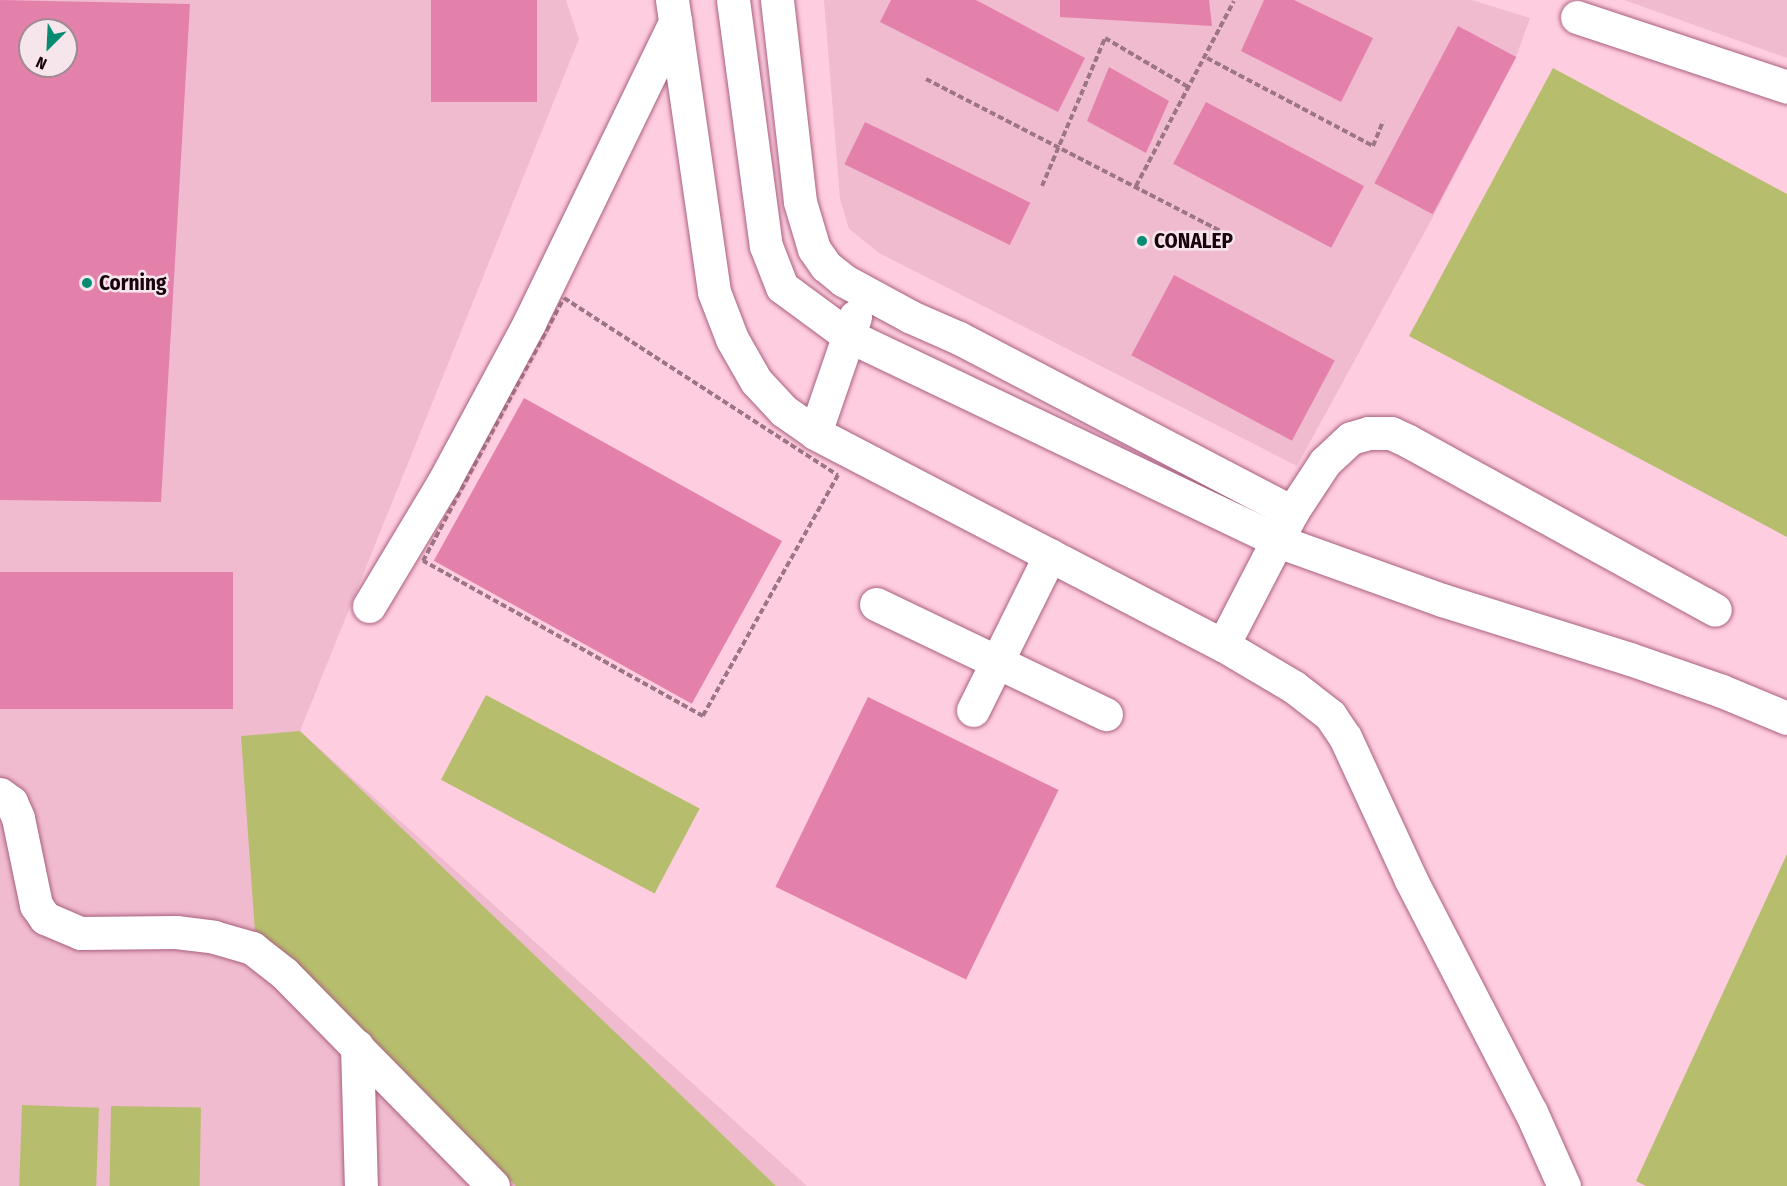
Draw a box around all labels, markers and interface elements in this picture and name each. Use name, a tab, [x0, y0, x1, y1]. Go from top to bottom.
north arrow	[18, 18, 78, 78]
text: N	[33, 52, 50, 74]
place label: CONALEP	[1154, 228, 1233, 254]
marker: CONALEP	[1135, 234, 1149, 248]
place label: Corning	[99, 270, 166, 296]
marker: Corning	[80, 276, 94, 290]

